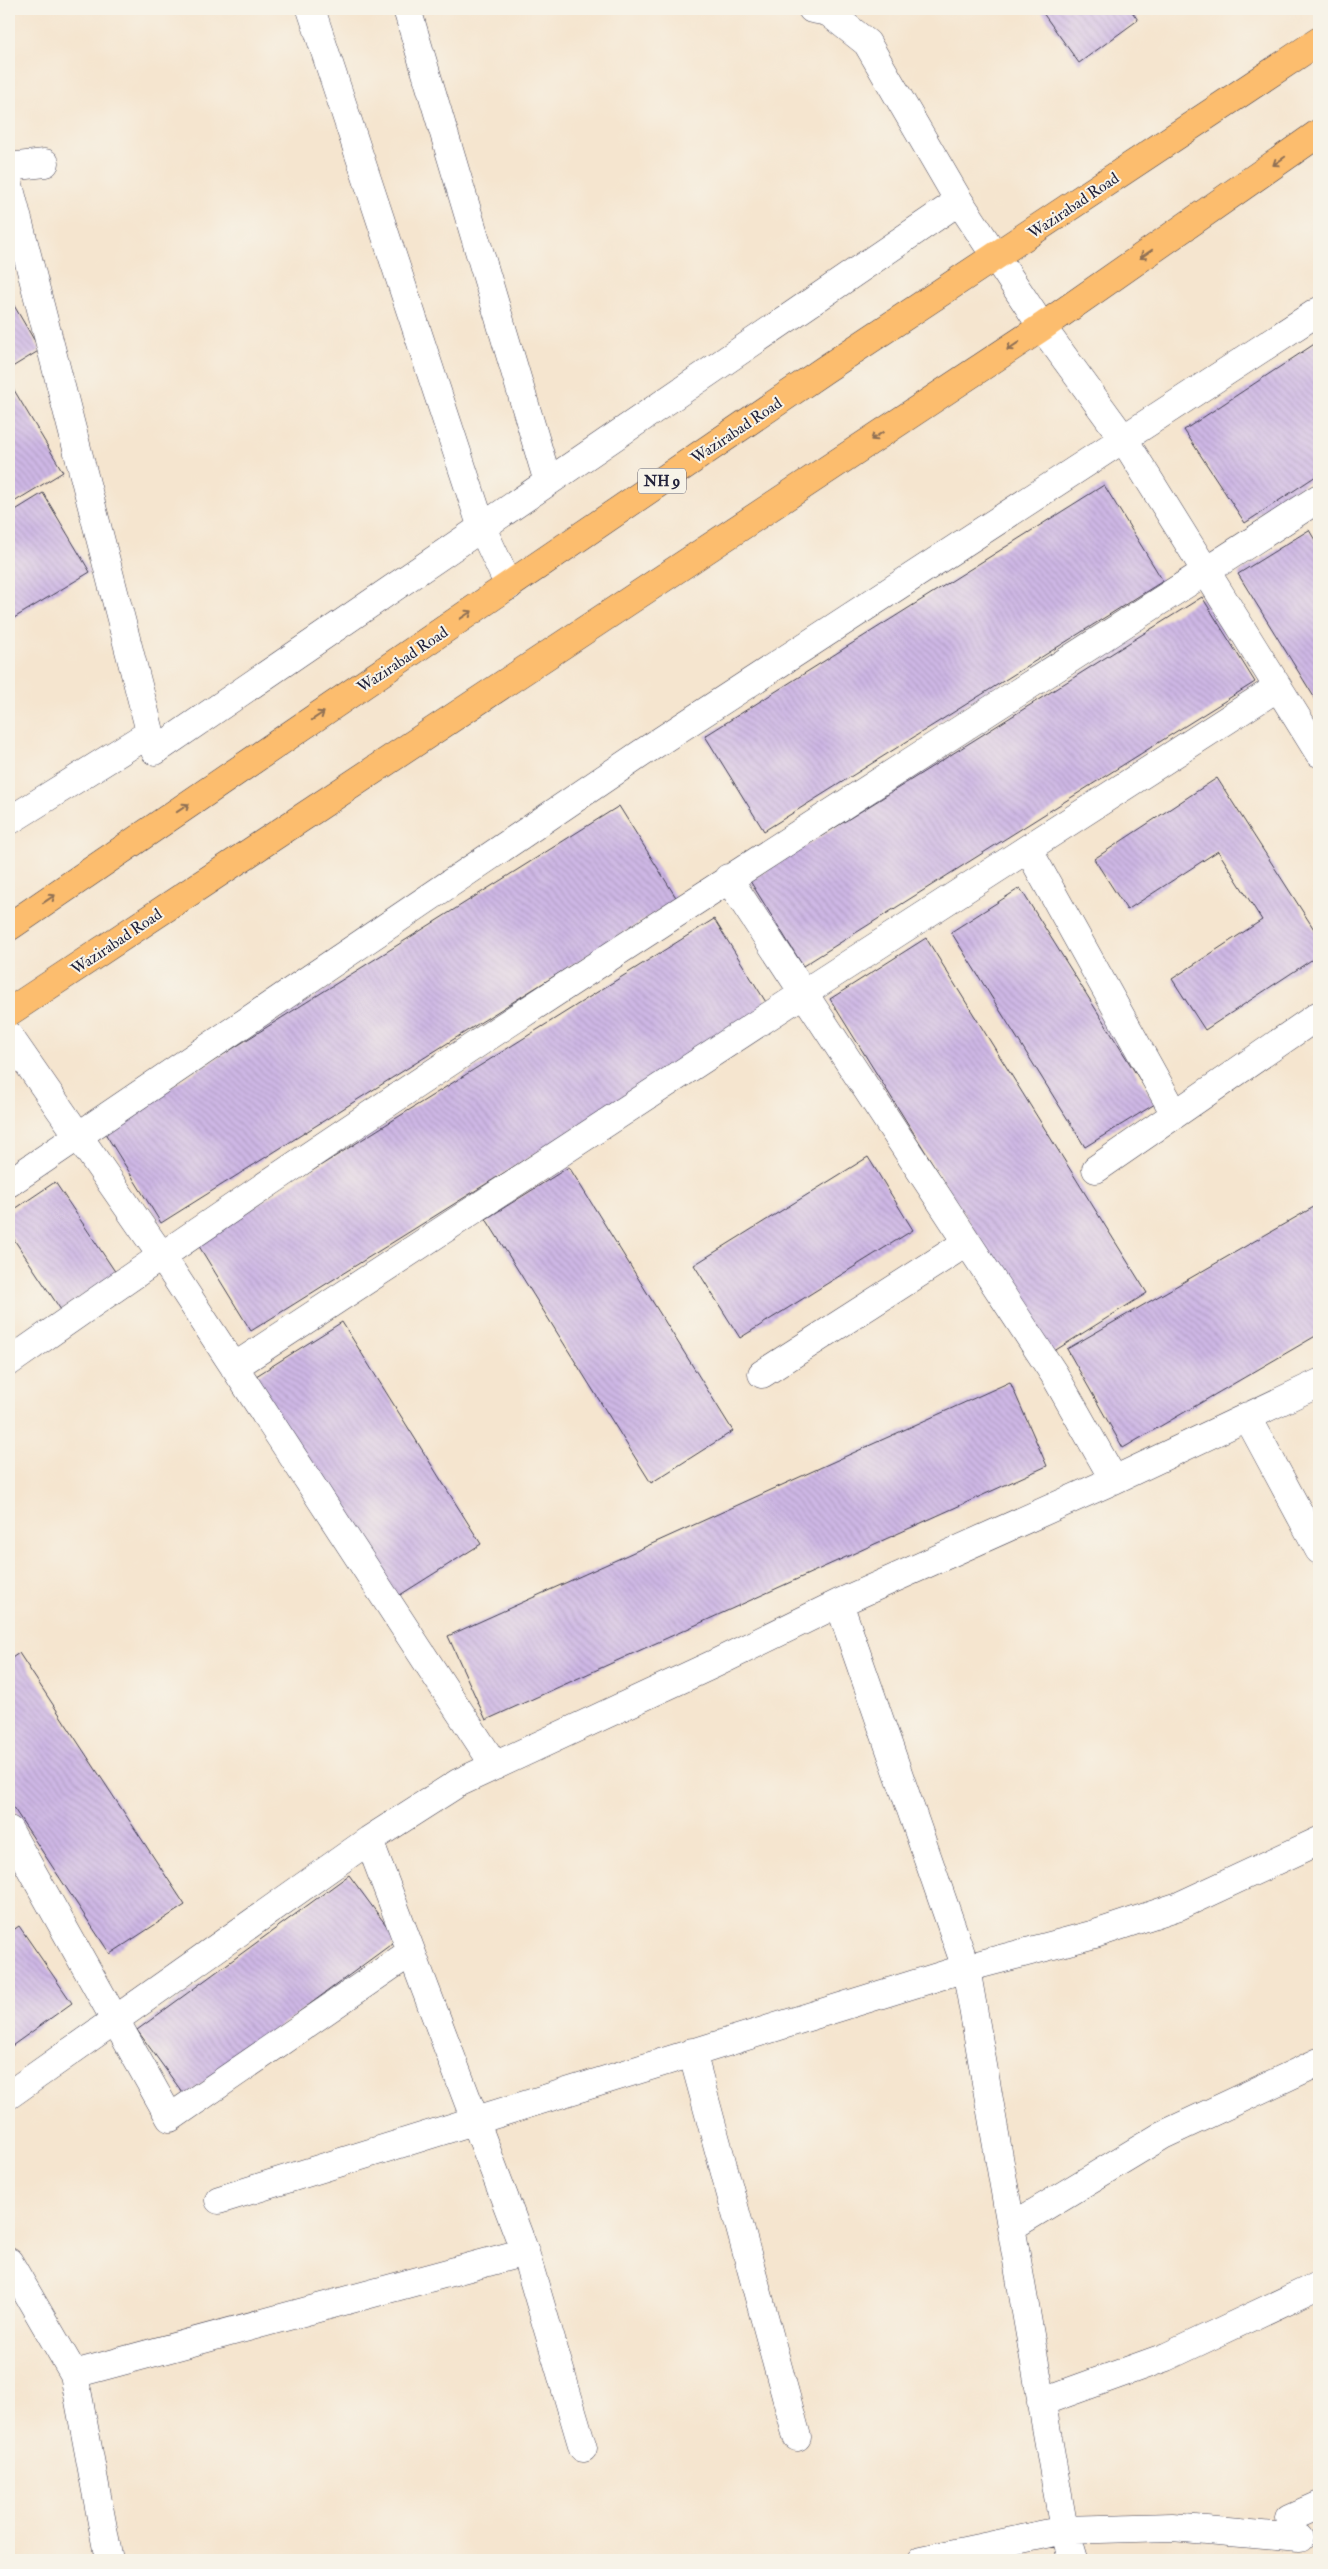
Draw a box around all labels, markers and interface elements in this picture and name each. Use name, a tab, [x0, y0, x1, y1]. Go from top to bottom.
one-way arrow	[1272, 156, 1286, 166]
street label: Wazirabad Road	[1024, 168, 1123, 244]
one-way arrow	[1139, 249, 1153, 259]
one-way arrow	[1006, 342, 1020, 352]
street label: Wazirabad Road	[687, 393, 786, 469]
one-way arrow	[870, 431, 884, 441]
road number: NH 9	[638, 468, 686, 494]
one-way arrow	[459, 610, 473, 620]
street label: Wazirabad Road	[353, 622, 452, 698]
one-way arrow	[310, 711, 324, 721]
one-way arrow	[176, 803, 190, 813]
one-way arrow	[42, 894, 56, 904]
street label: Wazirabad Road	[67, 904, 166, 980]

